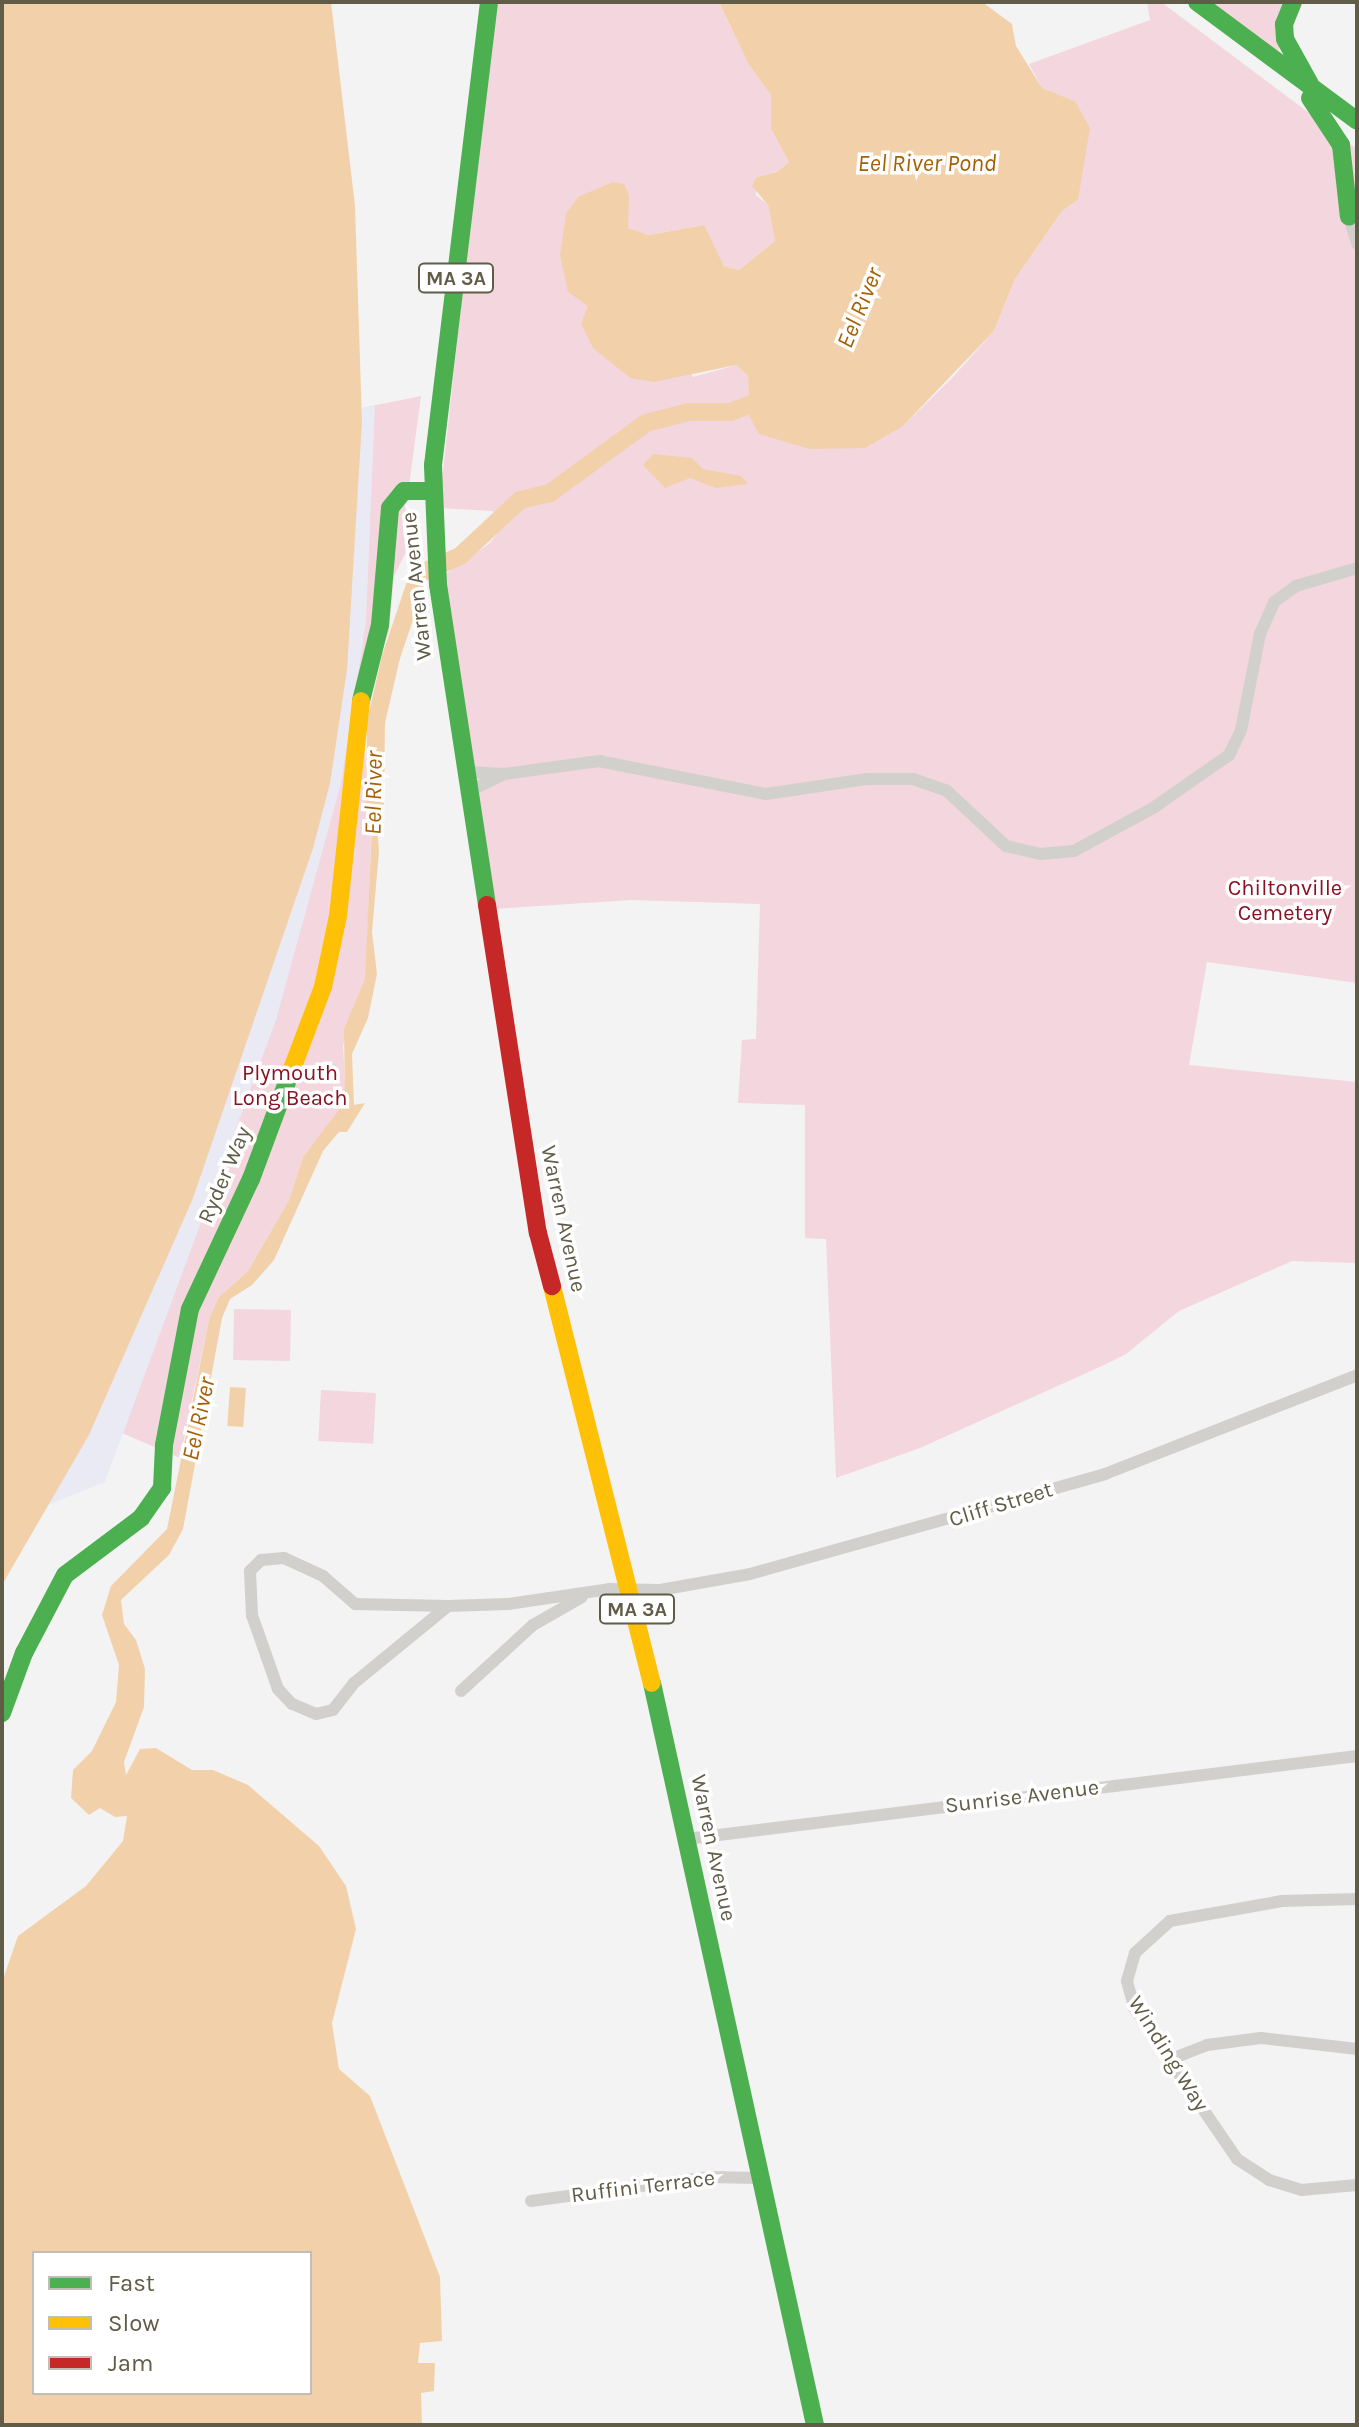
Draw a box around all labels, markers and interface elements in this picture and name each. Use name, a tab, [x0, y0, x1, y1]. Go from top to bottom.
water label: Eel River Pond	[857, 150, 997, 178]
road number: MA 3A	[416, 262, 496, 294]
water label: Eel River	[831, 263, 889, 353]
street label: Warren Avenue	[396, 510, 438, 662]
water label: Eel River	[359, 751, 389, 835]
park label: Chiltonville Cemetery	[1228, 875, 1342, 926]
park label: Plymouth Long Beach	[233, 1060, 347, 1112]
street label: Ryder Way	[193, 1123, 257, 1227]
street label: Warren Avenue	[535, 1143, 591, 1295]
water label: Eel River	[176, 1375, 222, 1463]
street label: Cliff Street	[946, 1477, 1056, 1533]
road number: MA 3A	[597, 1593, 677, 1625]
street label: Warren Avenue	[685, 1772, 741, 1924]
street label: Sunrise Avenue	[944, 1774, 1100, 1820]
street label: Winding Way	[1122, 1991, 1214, 2117]
street label: Ruffini Terrace	[570, 2165, 716, 2209]
legend	[32, 2251, 312, 2395]
text: Fast	[108, 2269, 155, 2297]
text: Slow	[108, 2309, 160, 2337]
text: Jam	[108, 2349, 153, 2377]

